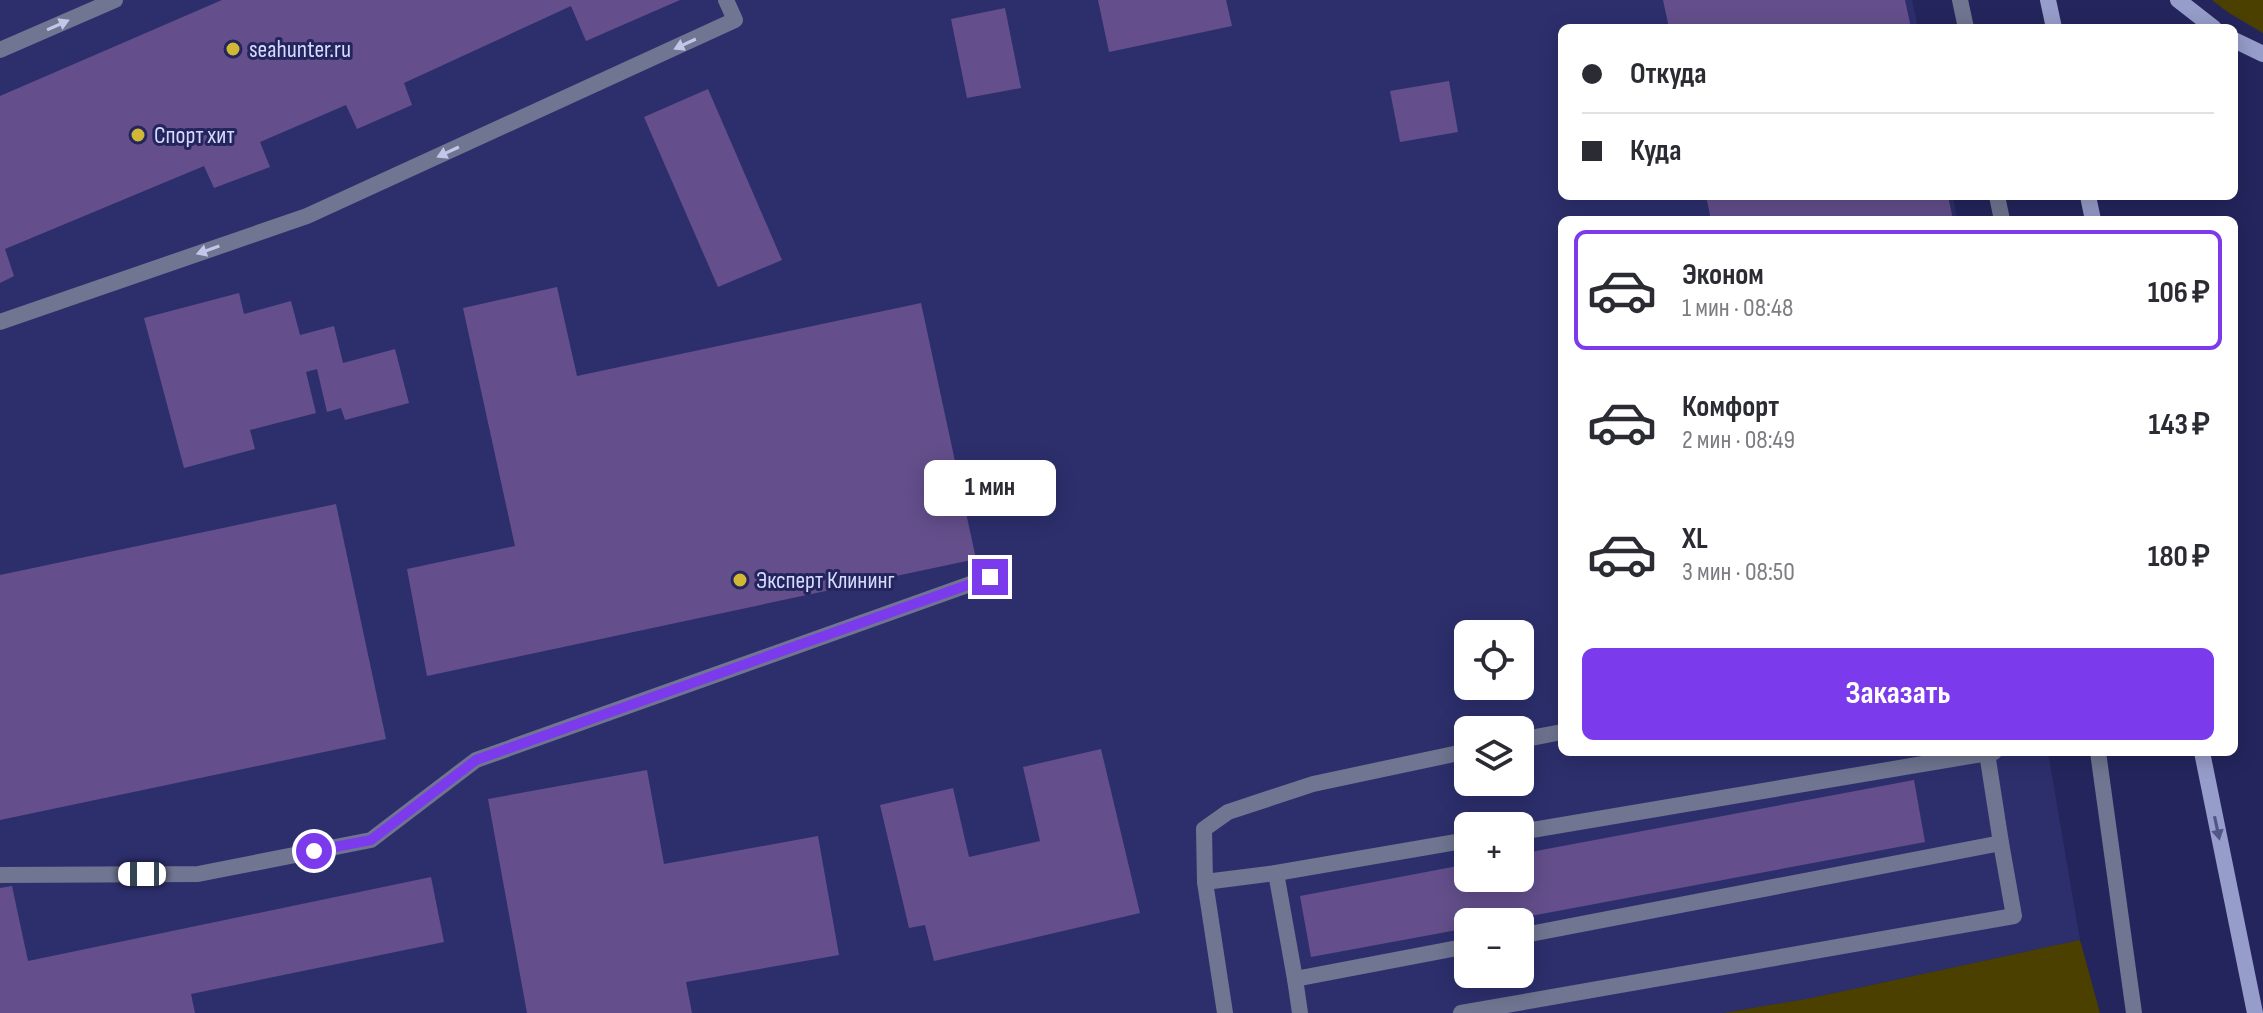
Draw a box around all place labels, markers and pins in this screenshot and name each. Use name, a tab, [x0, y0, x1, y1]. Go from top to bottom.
place label: seahunter.ru	[249, 35, 351, 64]
marker: seahunter.ru	[224, 40, 242, 58]
place label: Спорт хит	[154, 121, 235, 150]
marker: Спорт хит	[129, 126, 147, 144]
place label: Эксперт Клининг	[756, 566, 895, 595]
marker: Эксперт Клининг	[731, 571, 749, 589]

